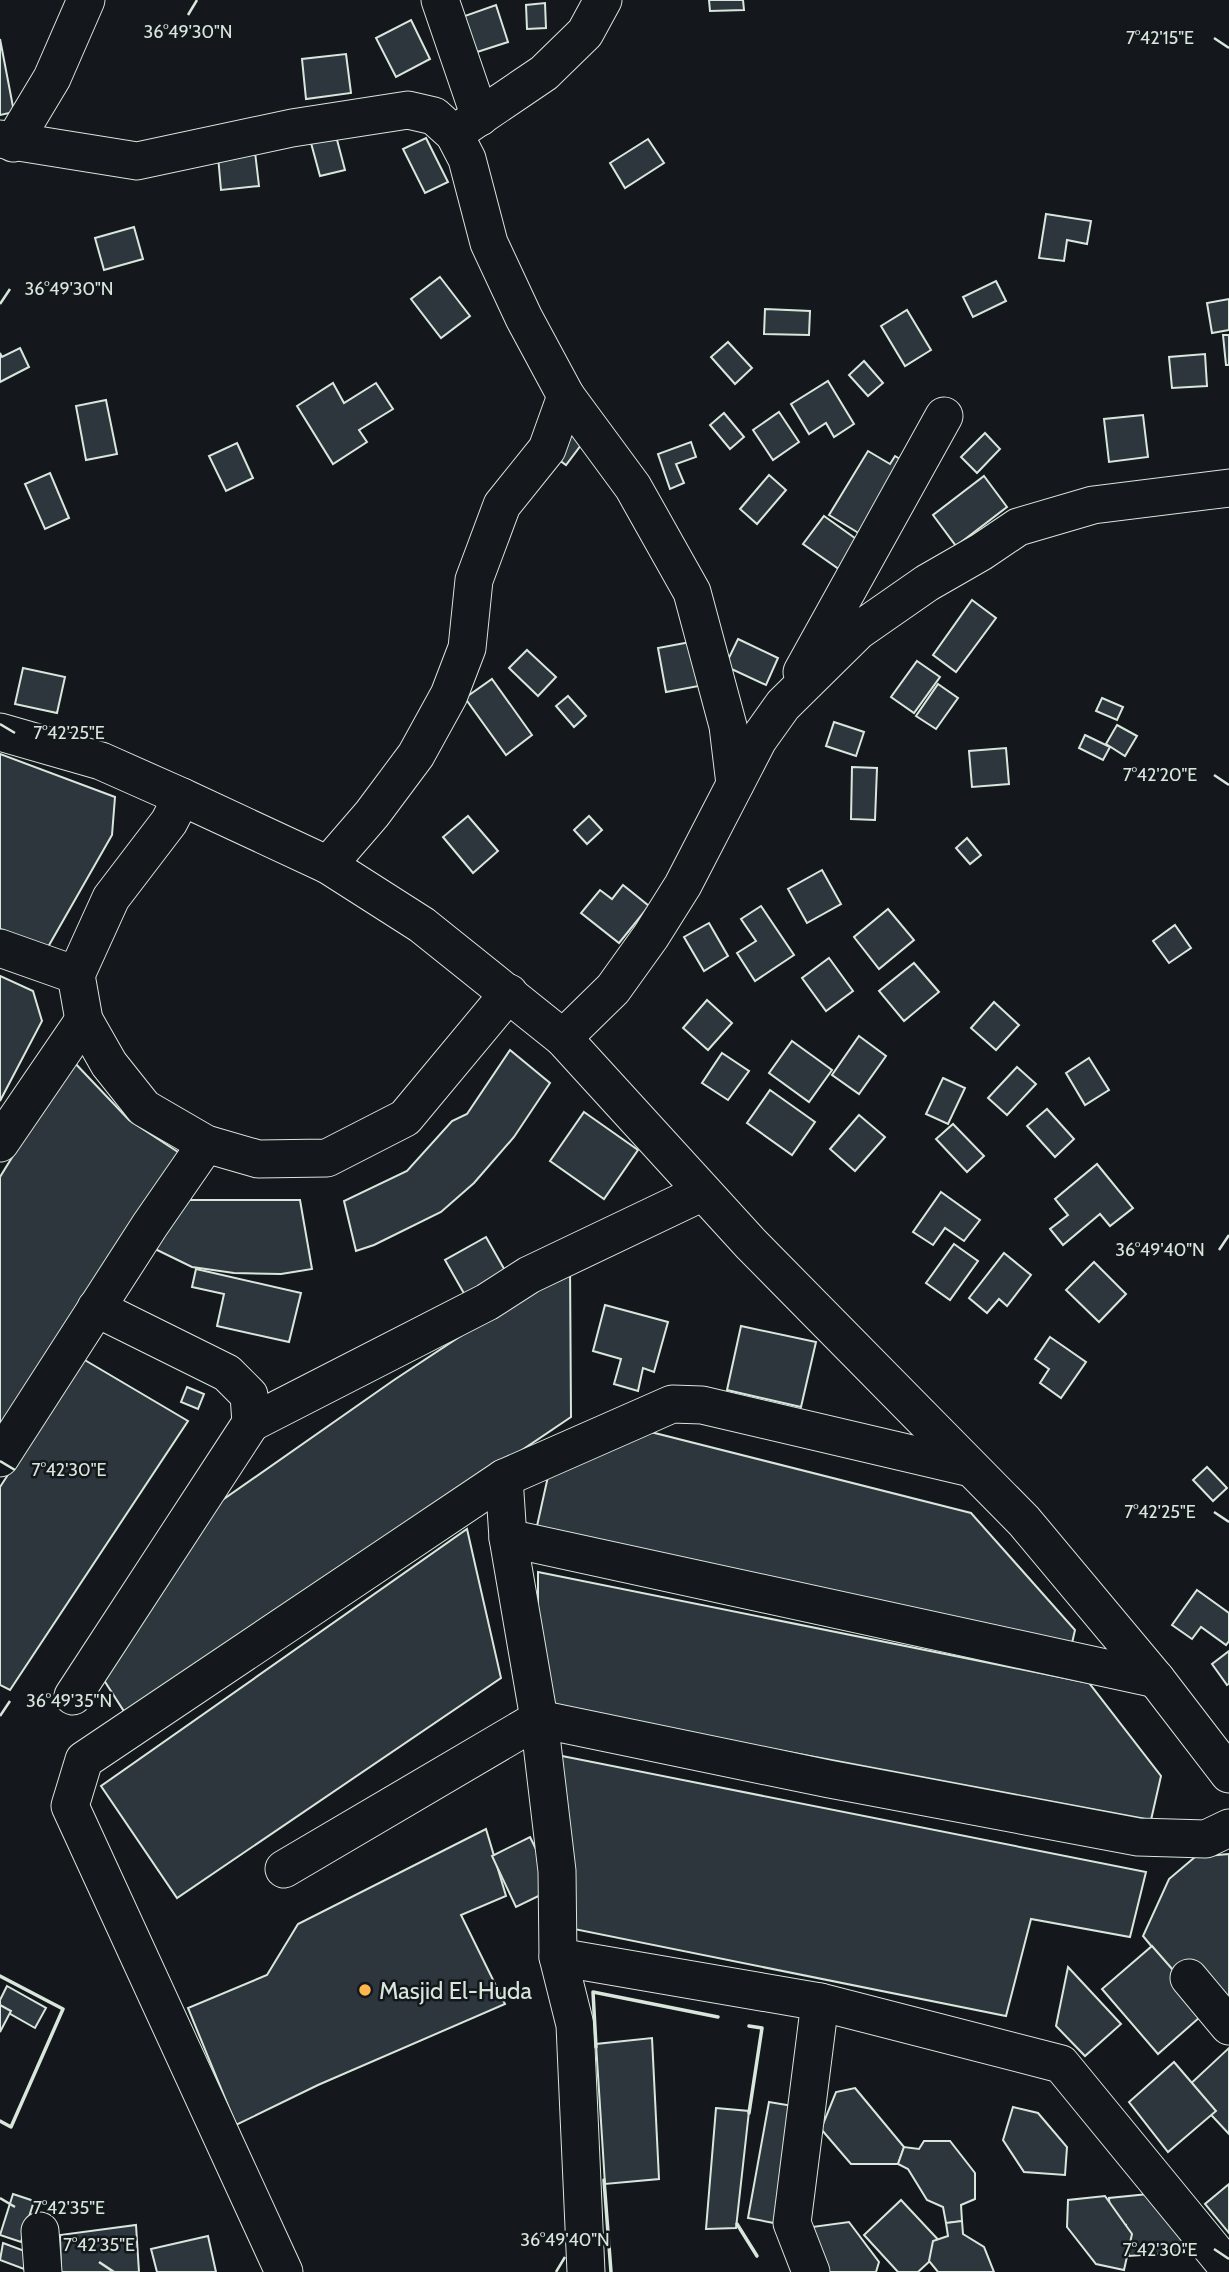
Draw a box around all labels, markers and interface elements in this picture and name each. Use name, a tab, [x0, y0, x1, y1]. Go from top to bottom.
text: 36°49'30"N	[143, 21, 233, 43]
text: 7°42'15"E	[1126, 27, 1194, 49]
text: 36°49'30"N	[24, 278, 114, 300]
text: 7°42'25"E	[33, 722, 105, 744]
text: 7°42'20"E	[1123, 764, 1197, 786]
text: 36°49'40"N	[1115, 1239, 1205, 1261]
text: 7°42'30"E	[32, 1459, 106, 1481]
text: 7°42'25"E	[1124, 1501, 1196, 1523]
text: 36°49'35"N	[26, 1690, 112, 1712]
place label: Masjid El-Huda	[379, 1976, 532, 2005]
marker: Masjid El-Huda	[357, 1982, 373, 1998]
text: 7°42'35"E	[33, 2197, 105, 2219]
text: 36°49'40"N	[520, 2229, 610, 2251]
text: 7°42'35"E	[63, 2234, 135, 2256]
text: 7°42'30"E	[1123, 2239, 1197, 2261]

